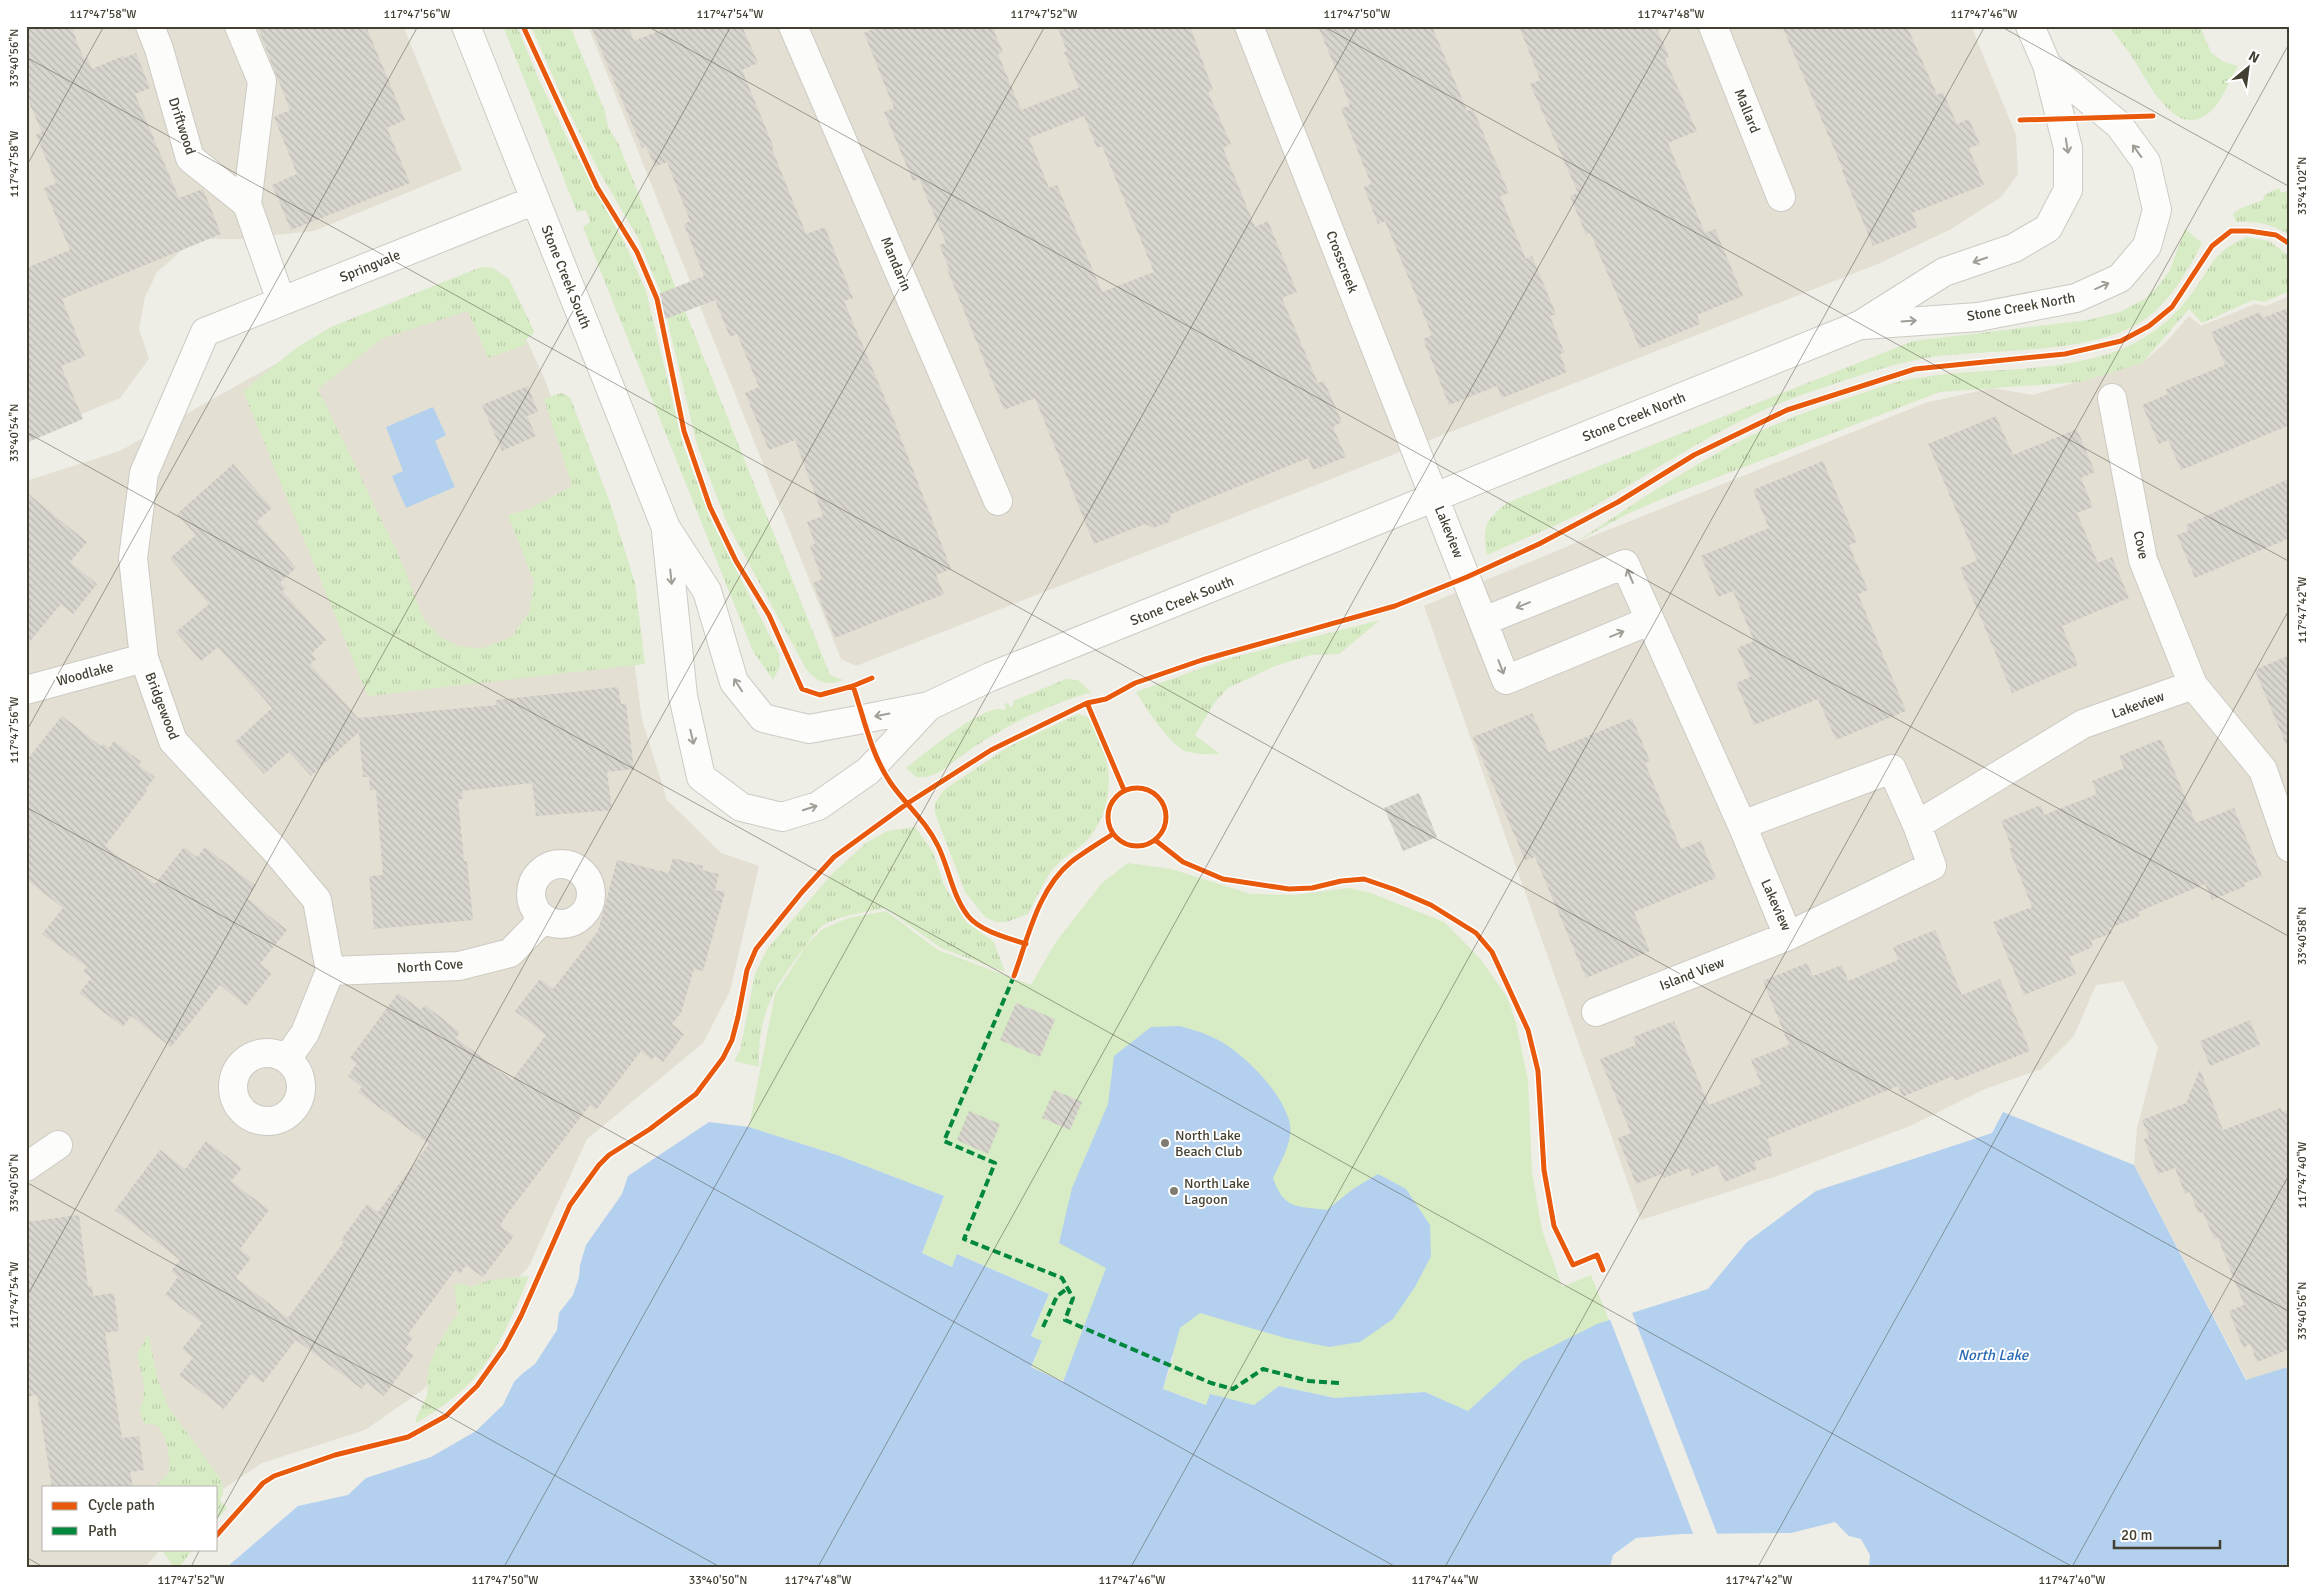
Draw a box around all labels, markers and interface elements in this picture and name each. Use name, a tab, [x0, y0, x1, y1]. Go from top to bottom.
text: 117°47'58"W	[69, 7, 137, 22]
text: 117°47'56"W	[383, 7, 451, 22]
text: 117°47'54"W	[696, 7, 764, 22]
text: 117°47'52"W	[1010, 7, 1078, 22]
text: 117°47'50"W	[1323, 7, 1391, 22]
text: 117°47'48"W	[1637, 7, 1705, 22]
text: 117°47'46"W	[1950, 7, 2018, 22]
text: 33°40'56"N	[7, 29, 22, 87]
north arrow	[2224, 42, 2274, 92]
text: N	[2246, 47, 2262, 67]
street label: Mallard	[1730, 86, 1764, 136]
street label: Driftwood	[165, 95, 199, 157]
text: 117°47'58"W	[7, 130, 22, 198]
one-way arrow	[2062, 138, 2072, 154]
one-way arrow	[2132, 144, 2142, 158]
text: 33°41'02"N	[2295, 157, 2310, 215]
street label: Stone Creek South	[537, 223, 595, 331]
street label: Crosscreek	[1322, 228, 1362, 296]
street label: Mandarin	[877, 234, 915, 294]
street label: Springvale	[337, 246, 403, 286]
one-way arrow	[1972, 256, 1988, 265]
one-way arrow	[2094, 281, 2109, 291]
street label: Stone Creek North	[1965, 289, 2077, 325]
one-way arrow	[1901, 317, 1917, 326]
street label: Stone Creek North	[1580, 389, 1688, 445]
text: 33°40'54"N	[7, 404, 22, 462]
street label: Lakeview	[1431, 503, 1467, 561]
street label: Cove	[2130, 529, 2152, 561]
one-way arrow	[666, 568, 676, 584]
one-way arrow	[1625, 569, 1634, 584]
street label: Stone Creek South	[1128, 572, 1236, 630]
text: 117°47'42"W	[2295, 576, 2310, 644]
one-way arrow	[1516, 601, 1531, 610]
one-way arrow	[1609, 629, 1624, 638]
street label: Woodlake	[55, 658, 115, 690]
one-way arrow	[1497, 658, 1506, 674]
street label: Bridgewood	[141, 670, 183, 742]
one-way arrow	[733, 678, 743, 692]
street label: Lakeview	[2109, 688, 2167, 722]
text: 117°47'56"W	[7, 696, 22, 764]
one-way arrow	[874, 711, 890, 721]
one-way arrow	[688, 729, 698, 745]
one-way arrow	[802, 803, 818, 812]
street label: Lakeview	[1757, 877, 1795, 933]
text: 33°40'58"N	[2295, 907, 2310, 965]
street label: Island View	[1657, 954, 1727, 994]
street label: North Cove	[396, 955, 464, 977]
place label: North Lake Beach Club	[1175, 1127, 1242, 1160]
marker: North Lake Beach Club	[1159, 1137, 1171, 1149]
text: 117°47'40"W	[2295, 1141, 2310, 1209]
text: 33°40'50"N	[7, 1154, 22, 1212]
place label: North Lake Lagoon	[1184, 1175, 1250, 1208]
marker: North Lake Lagoon	[1168, 1185, 1180, 1197]
text: 117°47'54"W	[7, 1261, 22, 1329]
text: 33°40'56"N	[2295, 1282, 2310, 1340]
water label: North Lake	[1958, 1346, 2030, 1364]
legend	[42, 1486, 218, 1550]
text: Cycle path	[88, 1496, 155, 1514]
scale bar	[2114, 1518, 2220, 1550]
text: Path	[88, 1522, 117, 1540]
text: 20 m	[2121, 1526, 2152, 1544]
text: 117°47'52"W	[157, 1573, 225, 1588]
text: 117°47'50"W	[471, 1573, 539, 1588]
text: 33°40'50"N	[689, 1573, 747, 1588]
text: 117°47'48"W	[784, 1573, 852, 1588]
text: 117°47'46"W	[1098, 1573, 1166, 1588]
text: 117°47'44"W	[1411, 1573, 1479, 1588]
text: 117°47'42"W	[1725, 1573, 1793, 1588]
text: 117°47'40"W	[2038, 1573, 2106, 1588]

